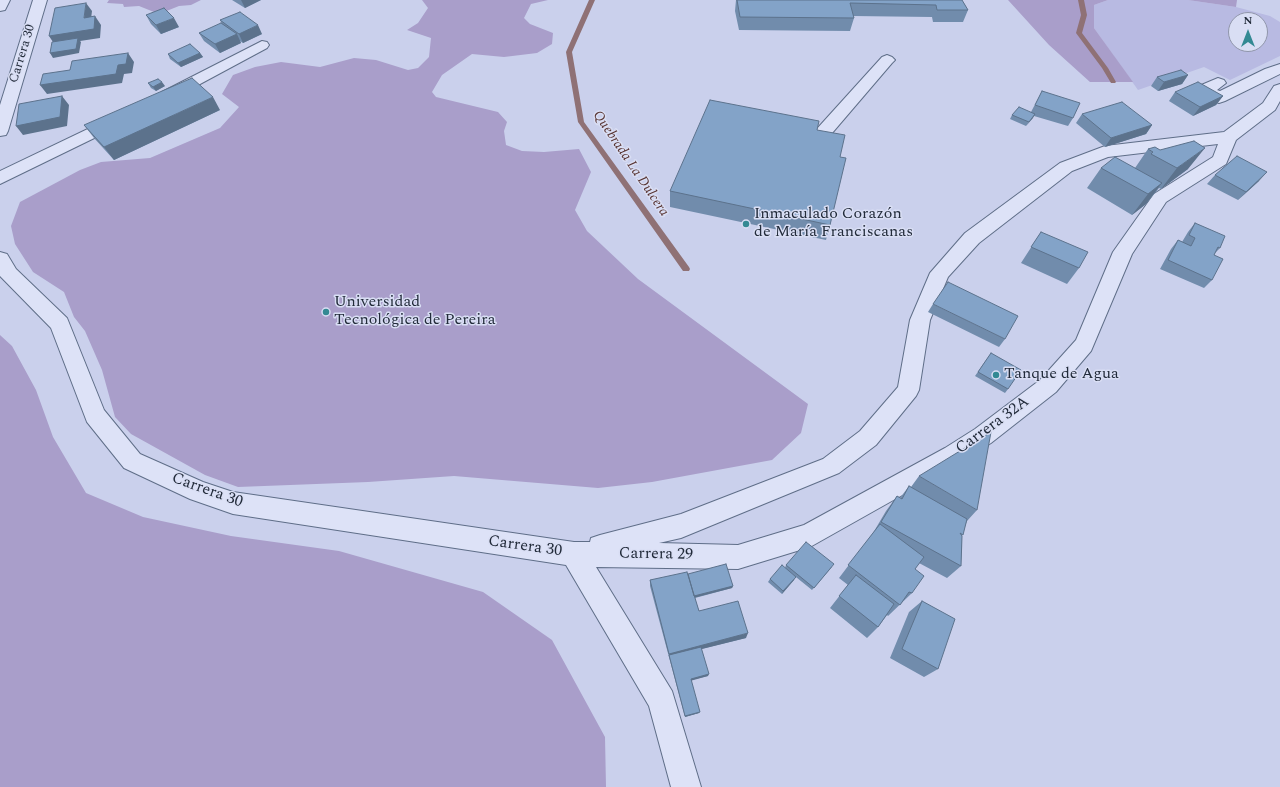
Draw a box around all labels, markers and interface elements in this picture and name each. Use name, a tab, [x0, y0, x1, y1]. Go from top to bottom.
north arrow	[1228, 12, 1268, 52]
text: N	[1244, 12, 1252, 29]
street label: Carrera 30	[7, 23, 39, 85]
water label: Quebrada La Dulcera	[588, 108, 672, 220]
place label: Inmaculado Corazón de María Franciscanas	[754, 205, 913, 243]
marker: Inmaculado Corazón de María Franciscanas	[741, 219, 751, 229]
place label: Universidad Tecnológica de Pereira	[334, 293, 496, 331]
marker: Universidad Tecnológica de Pereira	[321, 307, 331, 317]
place label: Tanque de Agua	[1004, 365, 1119, 385]
marker: Tanque de Agua	[991, 370, 1001, 380]
street label: Carrera 32A	[952, 393, 1034, 459]
street label: Carrera 30	[169, 469, 245, 513]
street label: Carrera 30	[487, 532, 563, 562]
street label: Carrera 29	[619, 545, 693, 565]

